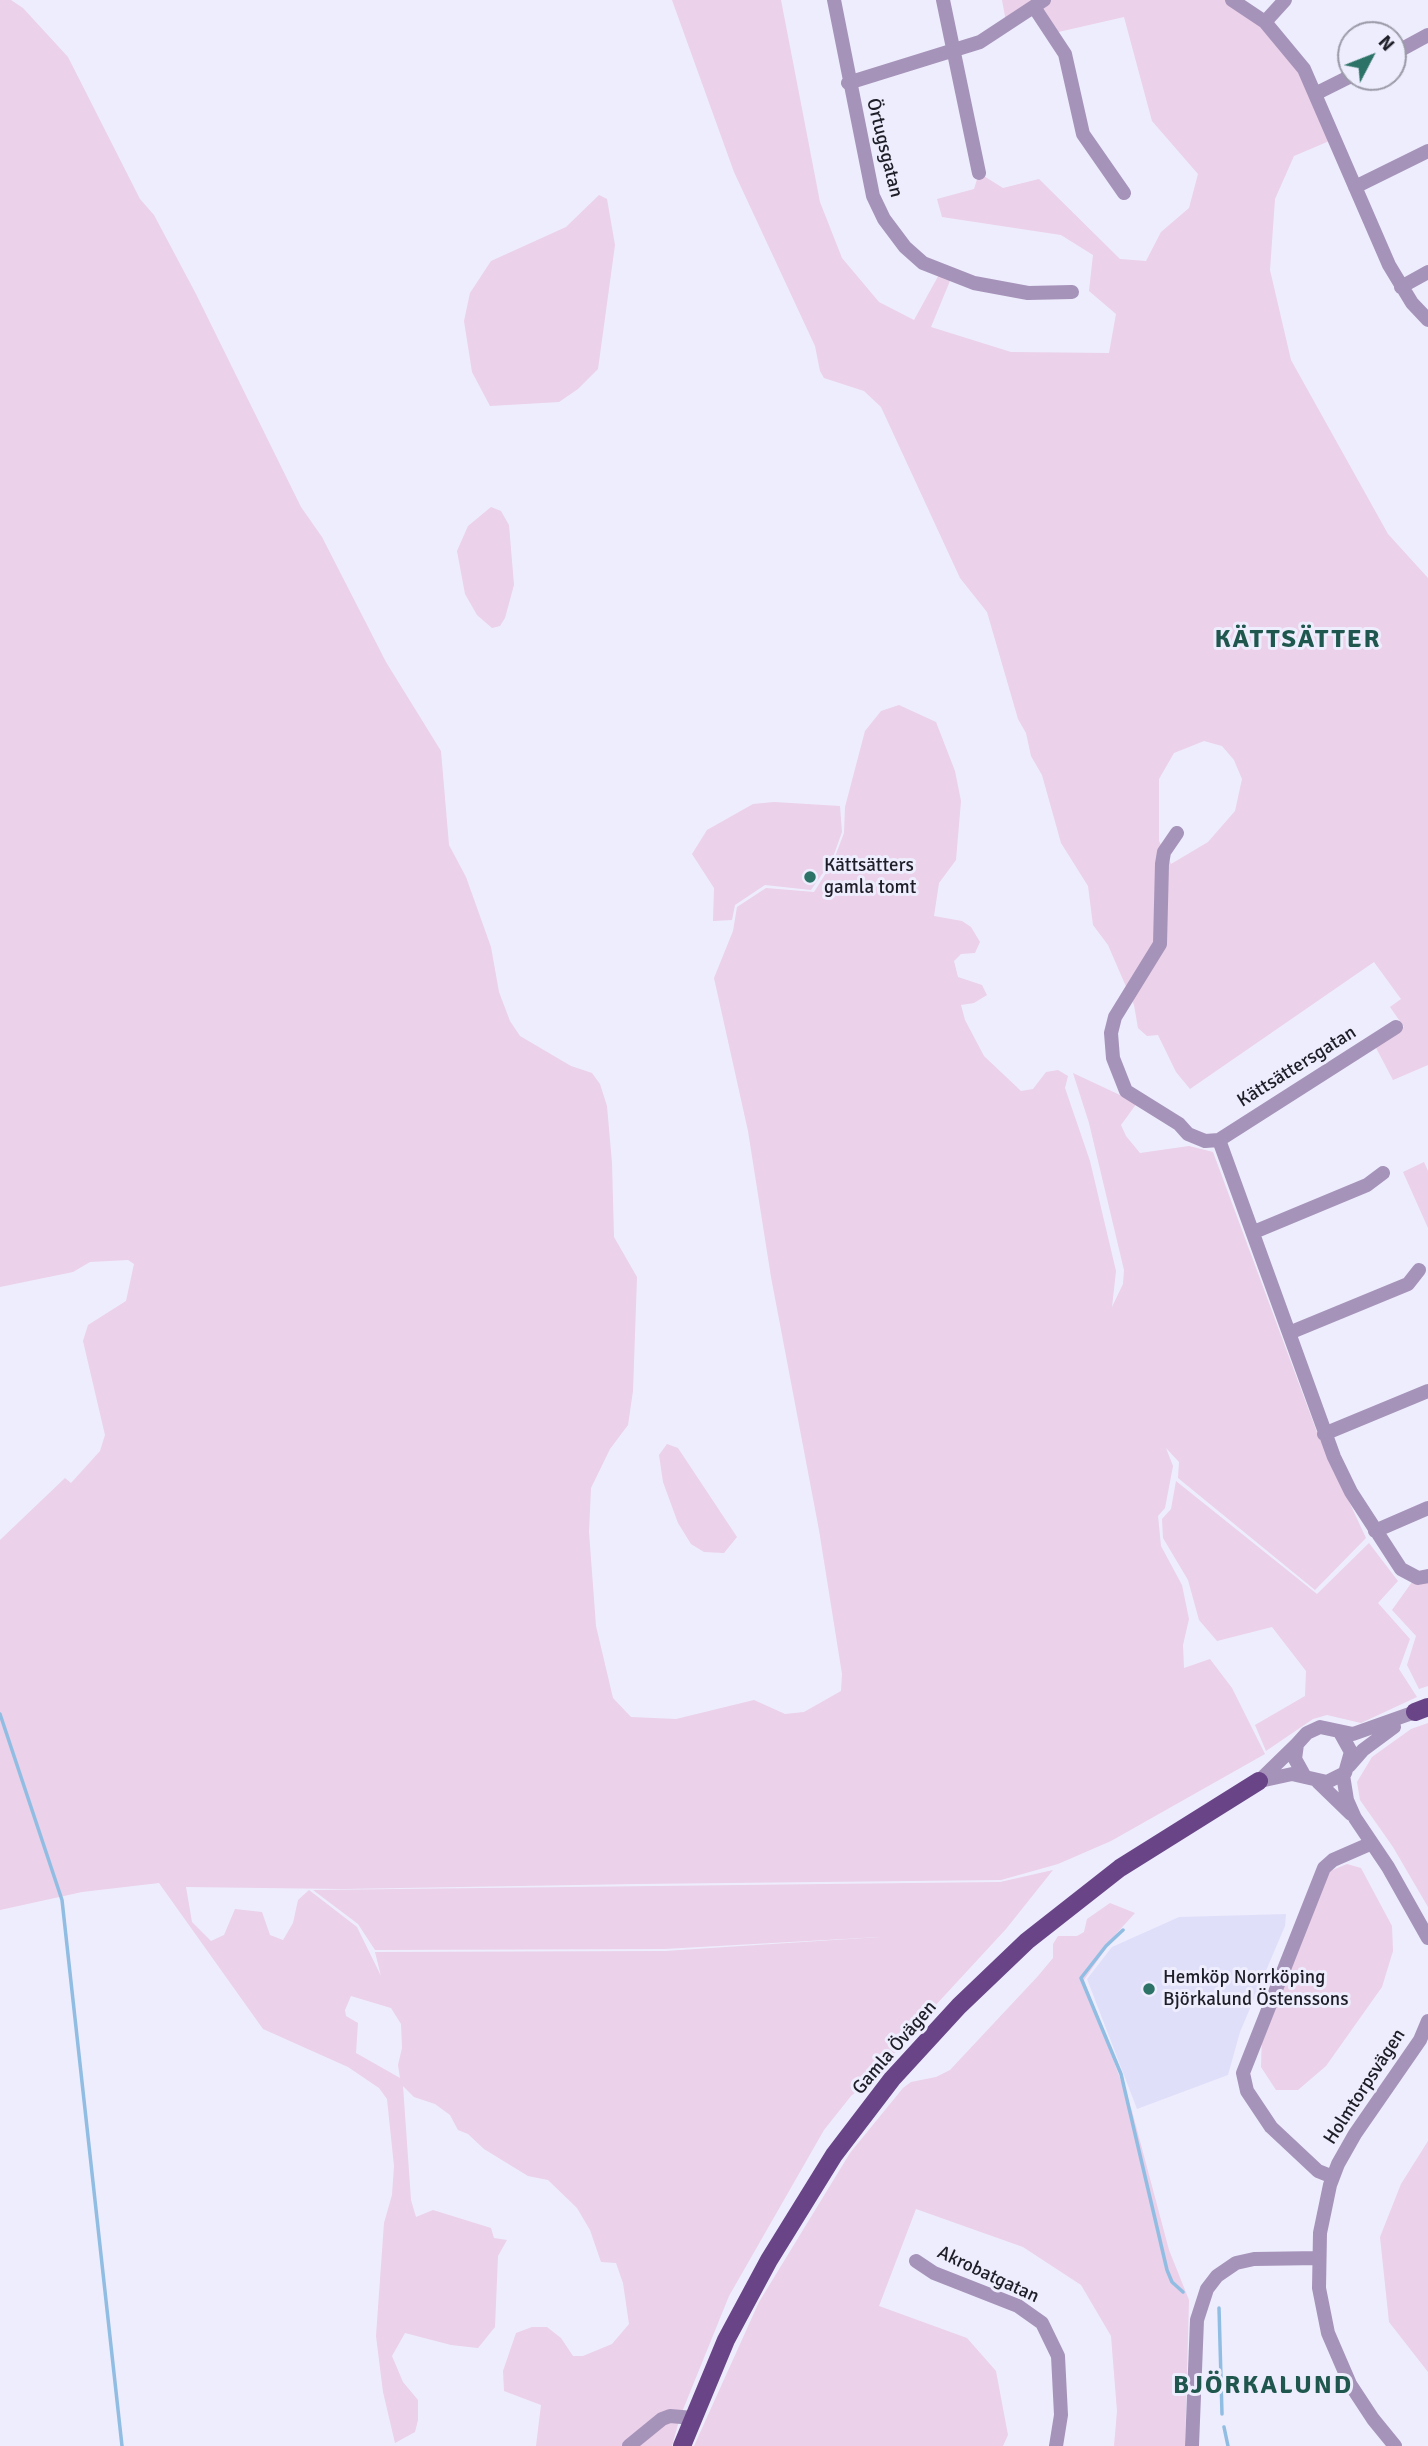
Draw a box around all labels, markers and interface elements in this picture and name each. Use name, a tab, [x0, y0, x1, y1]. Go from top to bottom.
north arrow	[1337, 21, 1407, 91]
text: N	[1373, 30, 1399, 56]
street label: Örtugsgatan	[861, 96, 907, 200]
district label: KÄTTSÄTTER	[1216, 624, 1380, 656]
place label: Kättsätters gamla tomt	[824, 855, 916, 899]
marker: Kättsätters gamla tomt	[802, 869, 818, 885]
street label: Kättsättersgatan	[1233, 1021, 1361, 1113]
place label: Hemköp Norrköping Björkalund Östenssons	[1163, 1967, 1349, 2011]
marker: Hemköp Norrköping Björkalund Östenssons	[1141, 1981, 1157, 1997]
street label: Gamla Övägen	[848, 1996, 942, 2100]
street label: Holmtorpsvägen	[1319, 2025, 1411, 2149]
street label: Akrobatgatan	[933, 2241, 1043, 2309]
district label: BJÖRKALUND	[1174, 2370, 1352, 2402]

